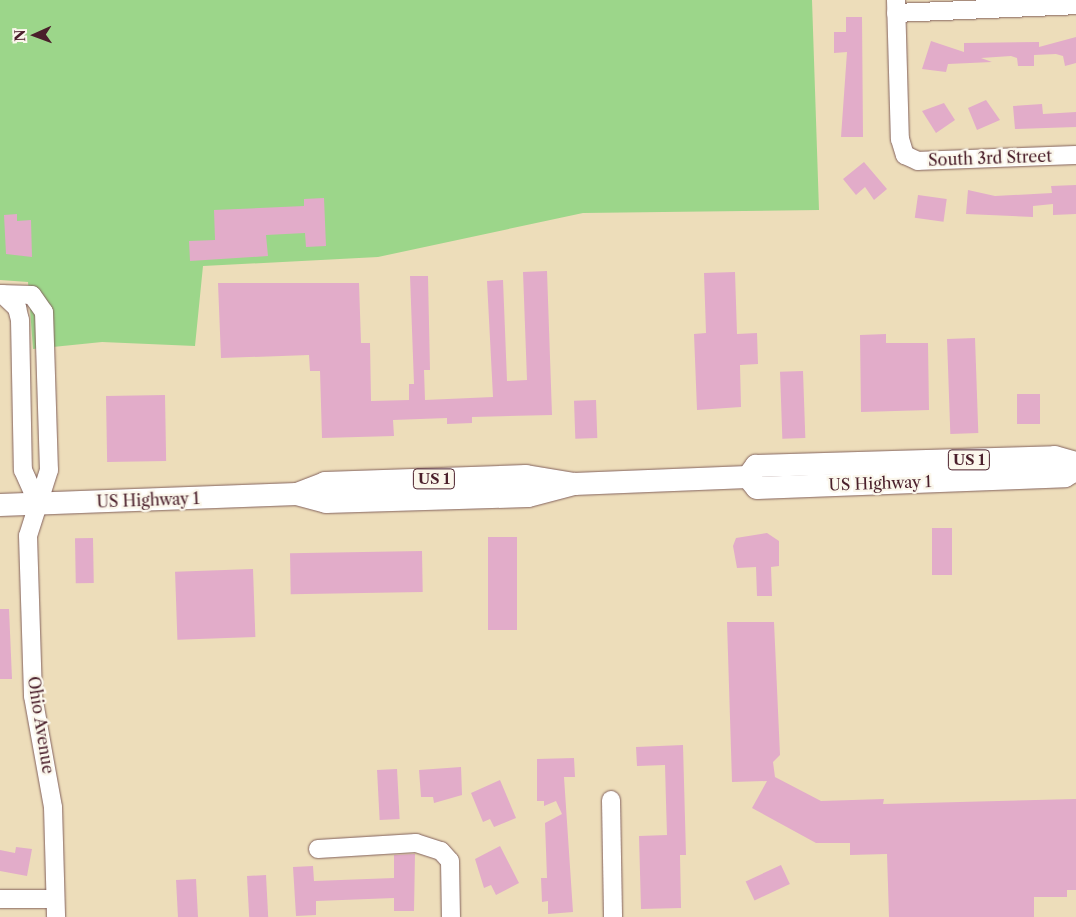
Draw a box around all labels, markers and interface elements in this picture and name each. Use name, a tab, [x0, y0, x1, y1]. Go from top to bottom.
north arrow	[10, 10, 60, 60]
text: N	[11, 29, 29, 42]
street label: South 3rd Street	[928, 146, 1052, 170]
road number: US 1	[948, 448, 990, 472]
road number: US 1	[413, 466, 455, 492]
street label: US Highway 1	[828, 472, 932, 494]
street label: US Highway 1	[96, 489, 200, 511]
street label: Ohio Avenue	[24, 675, 58, 775]

